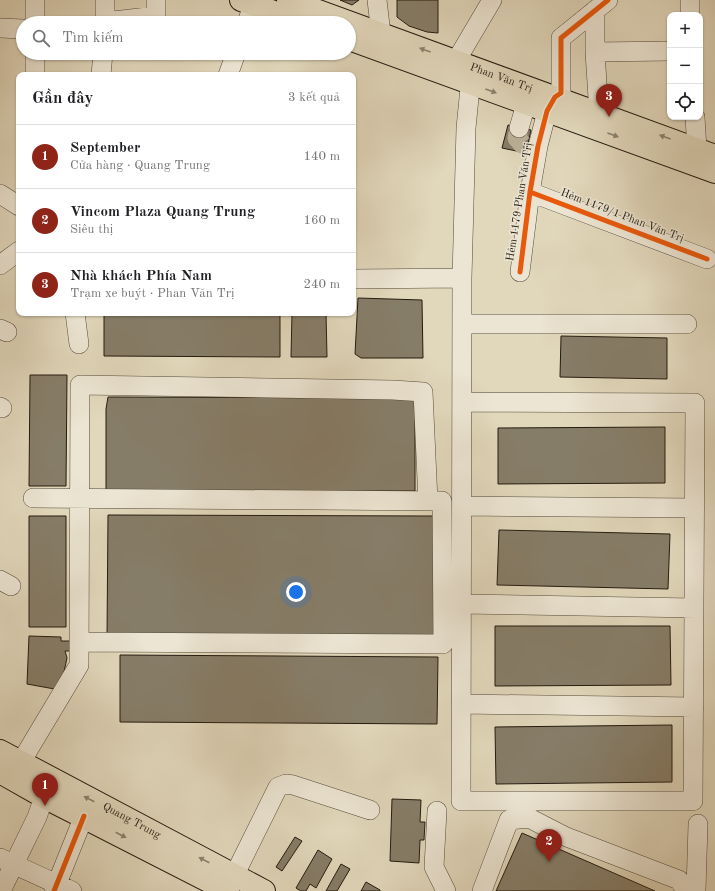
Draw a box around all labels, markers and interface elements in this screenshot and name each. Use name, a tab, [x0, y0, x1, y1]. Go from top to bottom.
map controls	[667, 12, 703, 120]
button: +	[667, 12, 703, 48]
search box	[16, 16, 356, 60]
icon: search	[30, 27, 52, 49]
text: Tìm kiếm	[62, 31, 124, 46]
one-way arrow	[418, 46, 430, 52]
button: −	[667, 48, 703, 84]
street label: Phan Văn Trị	[468, 61, 534, 94]
pin: 3	[596, 84, 622, 117]
button: locate	[667, 84, 703, 120]
one-way arrow	[485, 88, 497, 94]
text: Gần đây	[32, 90, 93, 107]
text: 3 kết quả	[288, 91, 340, 104]
one-way arrow	[608, 133, 620, 139]
one-way arrow	[659, 134, 671, 140]
text: September	[70, 141, 141, 156]
street label: Hẻm 1179 Phan Văn Trị	[505, 142, 535, 262]
text: 1	[41, 150, 49, 163]
text: 140 m	[303, 150, 340, 163]
text: Cửa hàng · Quang Trung	[70, 159, 210, 172]
street label: Hẻm 1179/1 Phan Văn Trị	[559, 187, 685, 245]
text: Vincom Plaza Quang Trung	[70, 205, 255, 220]
text: 2	[41, 214, 49, 227]
text: 160 m	[303, 214, 340, 227]
text: Siêu thị	[70, 223, 113, 236]
text: Nhà khách Phía Nam	[70, 269, 212, 284]
text: 3	[41, 278, 49, 291]
text: 240 m	[303, 278, 340, 291]
text: Trạm xe buýt · Phan Văn Trị	[70, 287, 235, 300]
your location	[286, 582, 306, 602]
pin: 1	[32, 773, 58, 806]
one-way arrow	[84, 795, 95, 802]
street label: Quang Trung	[101, 801, 163, 841]
pin: 2	[536, 829, 562, 862]
one-way arrow	[116, 832, 127, 839]
one-way arrow	[198, 856, 210, 863]

